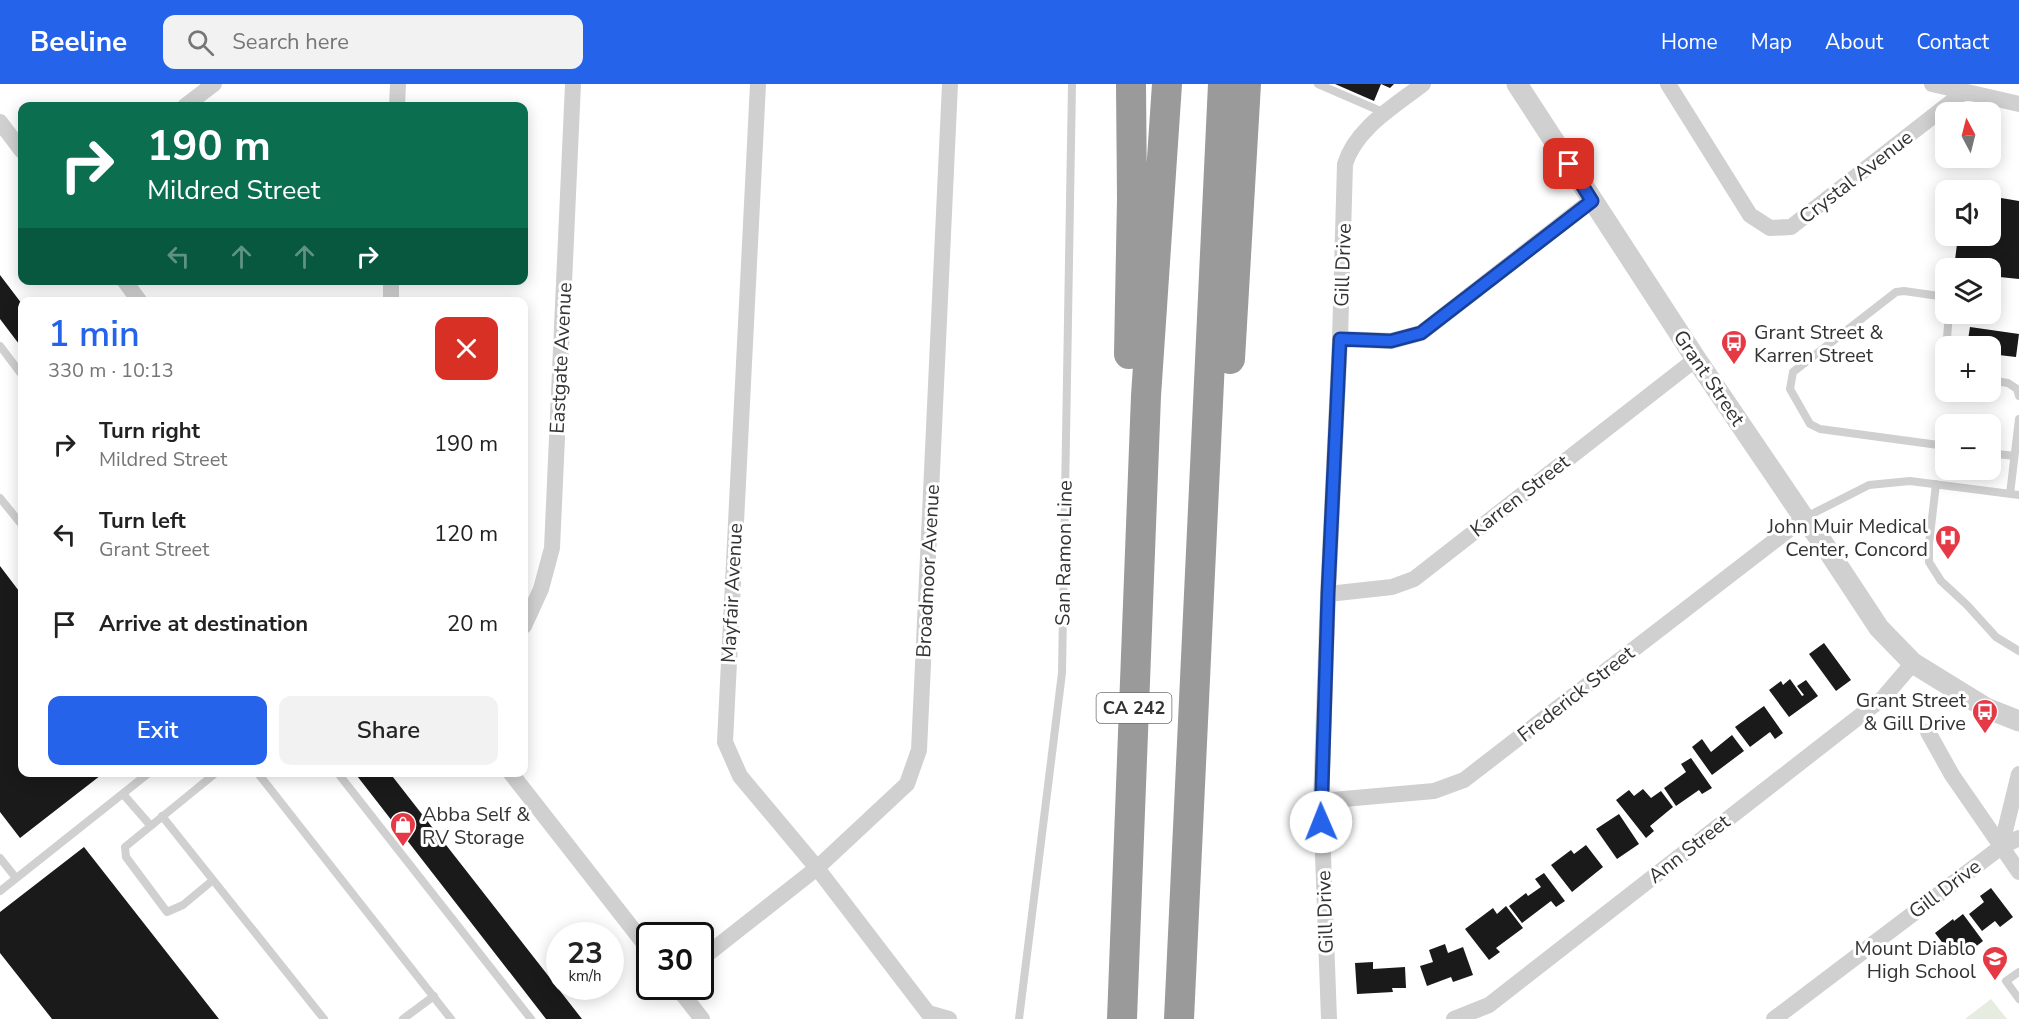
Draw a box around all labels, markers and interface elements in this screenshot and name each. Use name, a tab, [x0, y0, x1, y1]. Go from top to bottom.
search box	[163, 15, 583, 69]
text: Beeline	[30, 23, 127, 61]
icon: search	[184, 26, 217, 59]
text: Search here	[232, 27, 349, 57]
text: Home	[1661, 28, 1718, 56]
text: Map	[1751, 28, 1792, 56]
text: About	[1825, 28, 1883, 56]
text: Contact	[1916, 28, 1989, 56]
north arrow	[1935, 102, 2001, 168]
map controls	[1935, 102, 2001, 480]
text: 190 m	[147, 118, 271, 175]
street label: Crystal Avenue	[1793, 124, 1919, 230]
icon: right	[48, 126, 126, 204]
pin	[1543, 138, 1594, 189]
icon: arrive	[1552, 147, 1585, 180]
text: Mildred Street	[147, 172, 320, 209]
button: sound	[1935, 180, 2001, 246]
street label: Gill Drive	[1328, 223, 1358, 307]
icon: left	[162, 240, 195, 273]
icon: ahead	[225, 240, 258, 273]
icon: ahead	[288, 240, 321, 273]
icon: right	[351, 240, 384, 273]
button: layers	[1935, 258, 2001, 324]
street label: Eastgate Avenue	[544, 282, 578, 434]
text: 1 min	[48, 310, 140, 359]
button: close	[435, 317, 498, 380]
place label: Grant Street & Karren Street	[1754, 319, 1883, 369]
street label: Grant Street	[1667, 325, 1752, 432]
bus stop icon: Grant Street & Karren Street	[1719, 328, 1749, 366]
button: +	[1935, 336, 2001, 402]
text: 330 m · 10:13	[48, 357, 174, 384]
button: −	[1935, 414, 2001, 480]
text: Turn right	[99, 416, 200, 446]
icon: right	[48, 428, 81, 461]
text: 190 m	[434, 429, 498, 459]
text: Mildred Street	[99, 446, 227, 473]
street label: Karren Street	[1465, 448, 1576, 543]
street label: San Ramon Line	[1049, 480, 1079, 626]
street label: Broadmoor Avenue	[910, 484, 946, 658]
text: Turn left	[99, 506, 186, 536]
place label: John Muir Medical Center, Concord	[1767, 513, 1928, 563]
icon: left	[48, 518, 81, 551]
text: 120 m	[434, 519, 498, 549]
street label: Mayfair Avenue	[715, 522, 749, 664]
hospital icon: John Muir Medical Center, Concord	[1933, 523, 1963, 561]
text: Grant Street	[99, 536, 209, 563]
icon: arrive	[48, 608, 81, 641]
text: Arrive at destination	[99, 609, 308, 639]
text: 20 m	[447, 609, 498, 639]
street label: Frederick Street	[1512, 639, 1641, 748]
place label: Grant Street & Gill Drive	[1856, 687, 1967, 737]
road number: CA 242	[1096, 693, 1172, 723]
button: Exit	[48, 696, 267, 765]
button: Share	[279, 696, 498, 765]
bus stop icon: Grant Street & Gill Drive	[1970, 697, 2000, 735]
position arrow	[1289, 790, 1353, 854]
place label: Abba Self & RV Storage	[422, 801, 530, 851]
street label: Ann Street	[1642, 808, 1736, 890]
shop icon: Abba Self & RV Storage	[388, 810, 418, 848]
street label: Gill Drive	[1904, 853, 1986, 925]
street label: Gill Drive	[1310, 870, 1340, 954]
speed limit sign: 30	[636, 922, 714, 1000]
text: 23	[567, 933, 603, 974]
place label: Mount Diablo High School	[1854, 935, 1976, 985]
school or university icon: Mount Diablo High School	[1980, 944, 2010, 982]
text: km/h	[568, 966, 602, 986]

